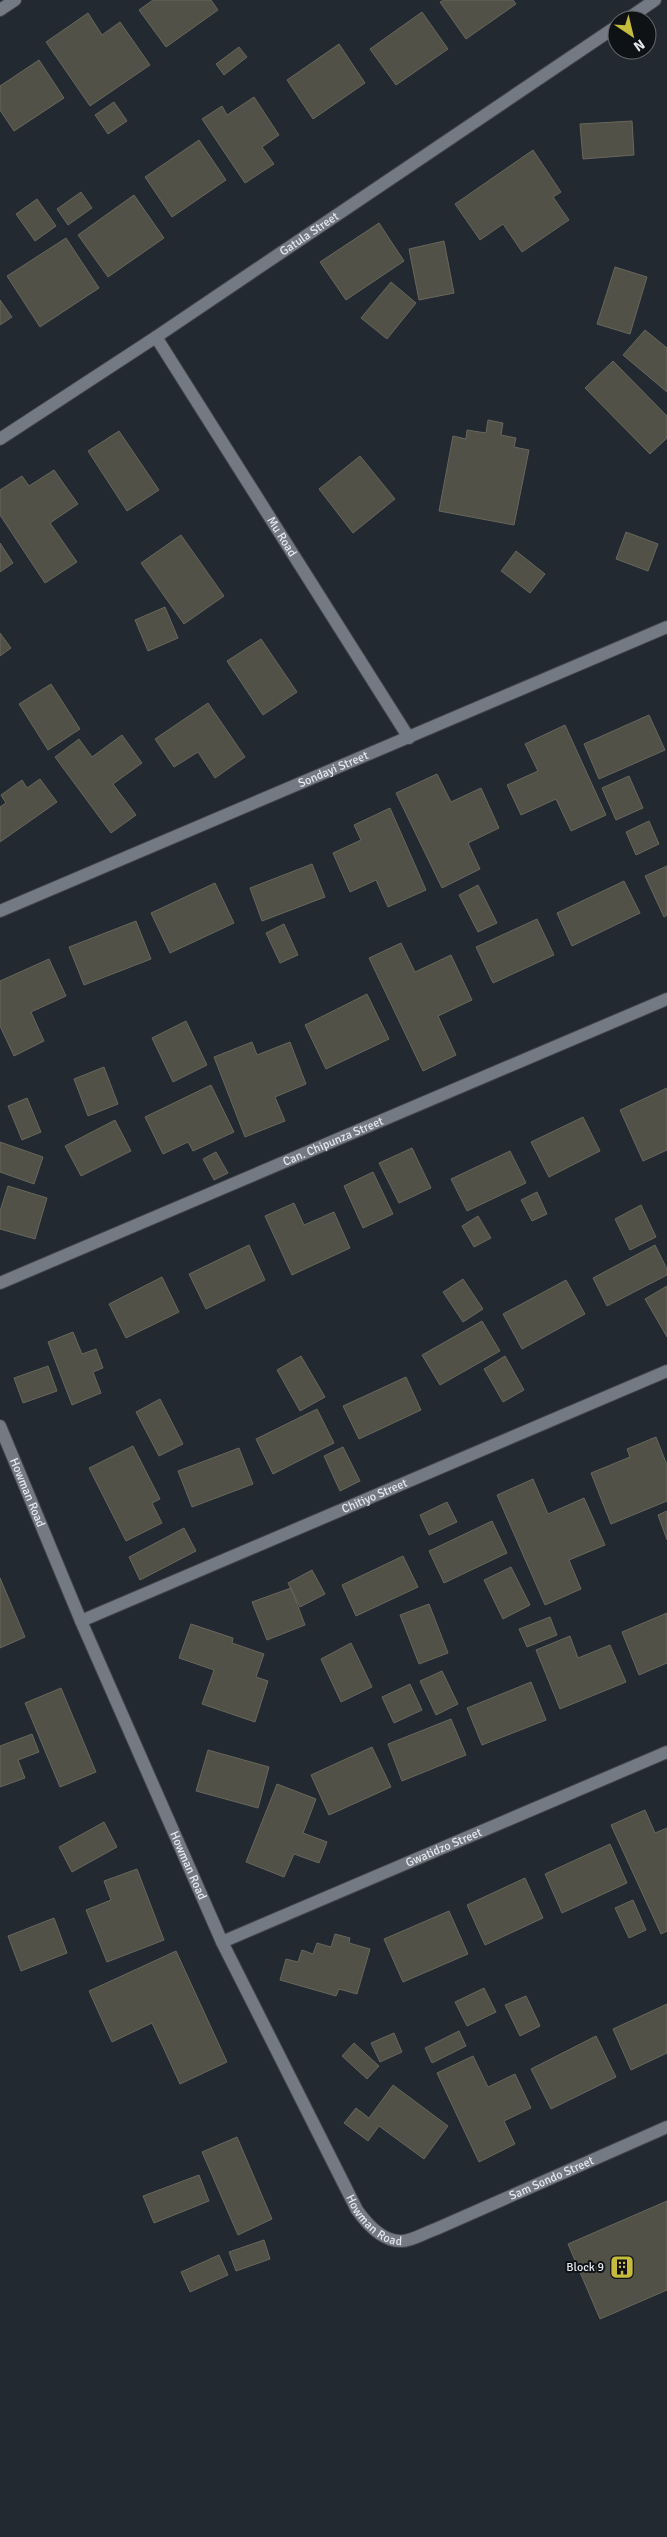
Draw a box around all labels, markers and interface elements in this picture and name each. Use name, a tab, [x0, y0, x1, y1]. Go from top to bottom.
north arrow	[607, 10, 657, 60]
text: N	[630, 35, 648, 55]
street label: Gatula Street	[277, 209, 342, 259]
street label: Mu Road	[263, 514, 300, 560]
street label: Sondayi Street	[296, 748, 371, 791]
street label: Can. Chipunza Street	[281, 1114, 386, 1170]
street label: Howman Road	[6, 1456, 48, 1529]
street label: Chitiyo Street	[339, 1476, 410, 1517]
street label: Gwatidzo Street	[403, 1825, 484, 1871]
street label: Howman Road	[166, 1829, 210, 1902]
street label: Sam Sondo Street	[507, 2153, 596, 2204]
street label: Howman Road	[342, 2192, 402, 2249]
building icon: Block 9	[609, 2254, 635, 2280]
place label: Block 9	[566, 2260, 604, 2275]

